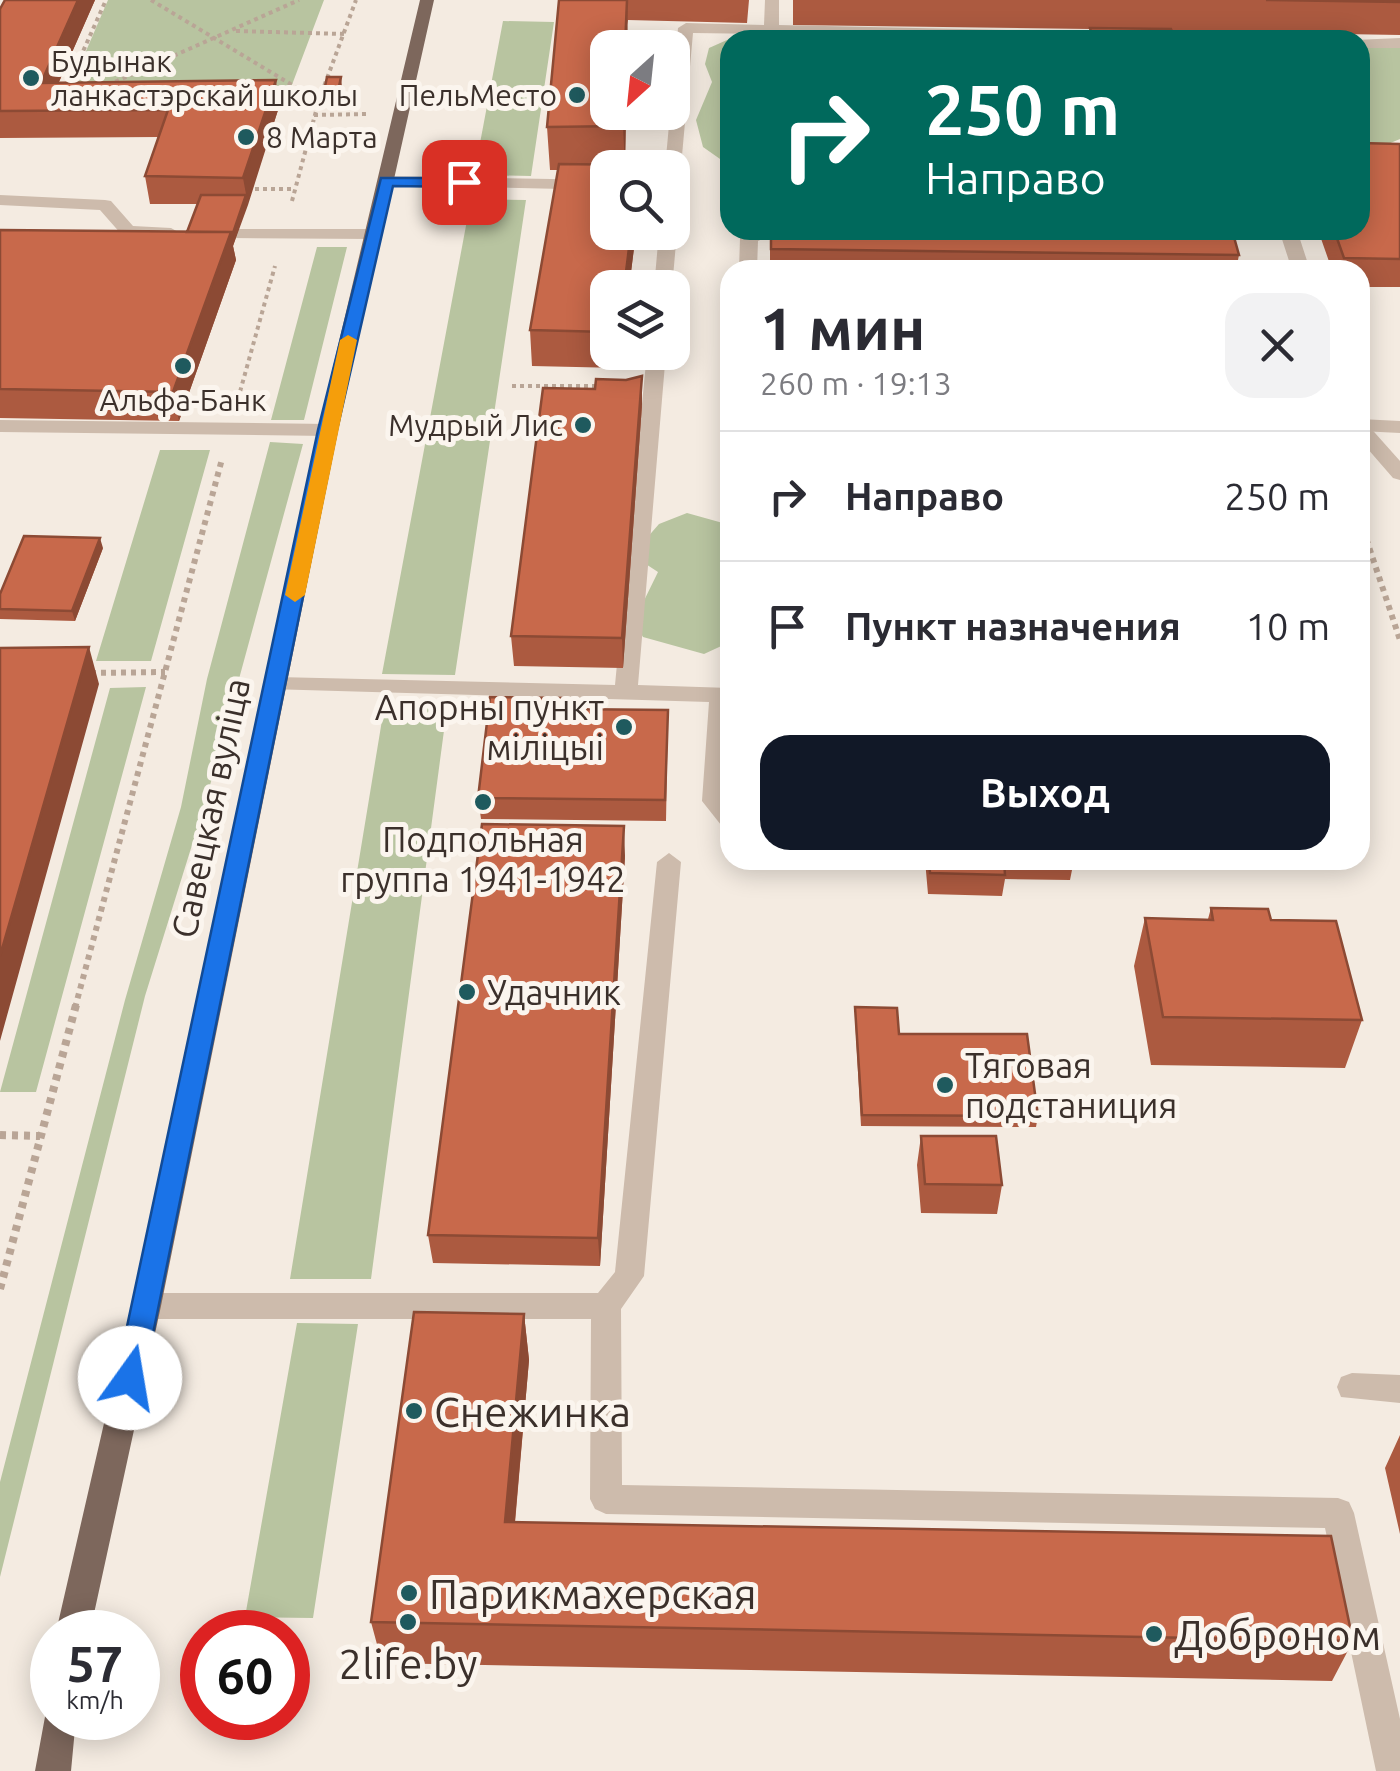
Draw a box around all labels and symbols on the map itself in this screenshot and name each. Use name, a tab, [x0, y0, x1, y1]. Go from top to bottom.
north arrow	[590, 30, 690, 130]
place label: Будынак ланкастэрскай школы	[51, 44, 358, 112]
marker: Будынак ланкастэрскай школы	[20, 67, 42, 89]
place label: ПельМесто	[399, 78, 557, 112]
marker: ПельМесто	[566, 84, 588, 106]
place label: 8 Марта	[266, 120, 378, 154]
marker: 8 Марта	[235, 126, 257, 148]
pin	[422, 140, 507, 225]
marker: Альфа-Банк	[172, 355, 194, 377]
place label: Альфа-Банк	[99, 383, 267, 417]
place label: Мудрый Лис	[388, 408, 563, 442]
marker: Мудрый Лис	[572, 414, 594, 436]
street label: Савецкая вуліца	[163, 675, 257, 941]
place label: Апорны пункт міліцыі	[375, 687, 604, 767]
marker: Апорны пункт міліцыі	[613, 716, 635, 738]
marker: Подпольная группа 1941-1942	[472, 791, 494, 813]
place label: Подпольная группа 1941-1942	[340, 819, 626, 899]
place label: Удачник	[487, 972, 621, 1012]
marker: Удачник	[456, 981, 478, 1003]
place label: Тяговая подстаниция	[965, 1045, 1177, 1125]
marker: Тяговая подстаниция	[934, 1074, 956, 1096]
position arrow	[78, 1326, 182, 1430]
place label: Снежинка	[434, 1388, 631, 1435]
marker: Снежинка	[403, 1400, 425, 1422]
place label: Парикмахерская	[429, 1570, 757, 1617]
marker: Парикмахерская	[398, 1582, 420, 1604]
speed limit sign: 60	[180, 1610, 310, 1740]
marker: 2life.by	[397, 1611, 419, 1633]
place label: Доброном	[1174, 1611, 1381, 1658]
marker: Доброном	[1143, 1623, 1165, 1645]
place label: 2life.by	[338, 1640, 478, 1687]

